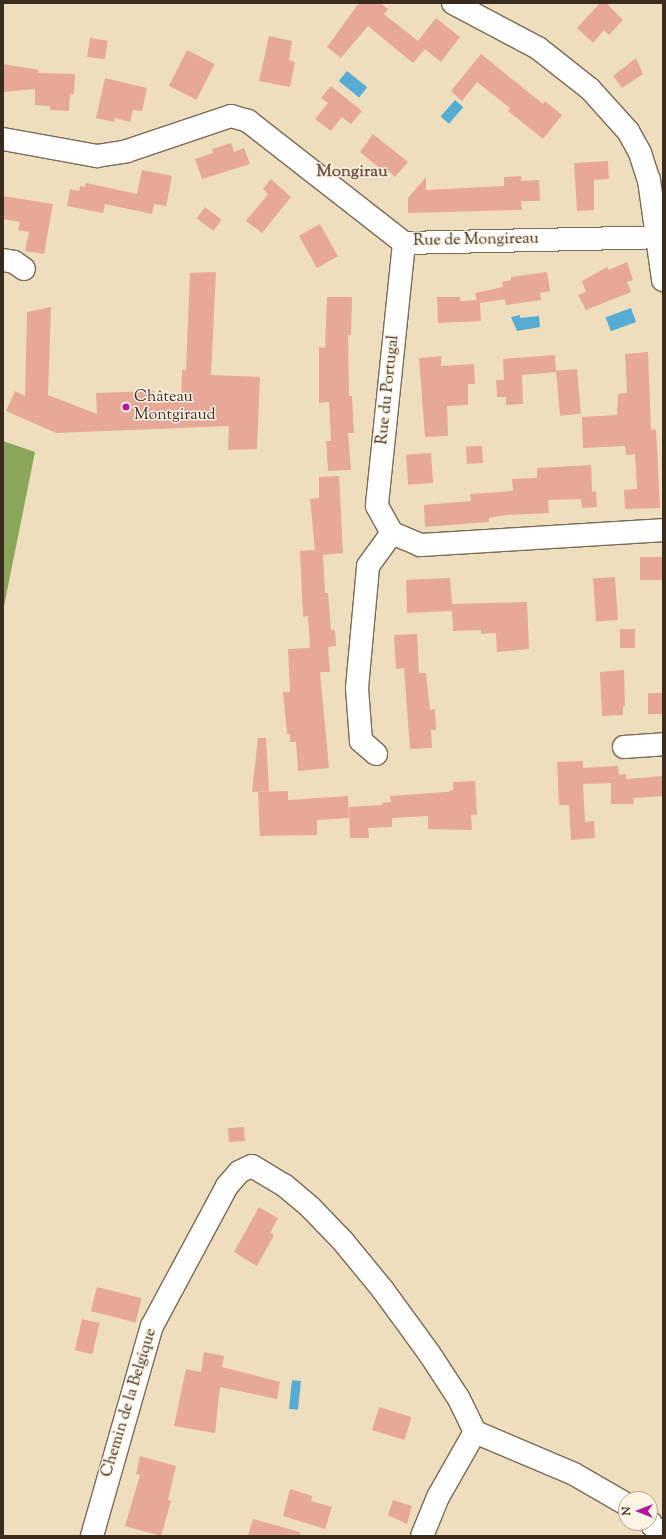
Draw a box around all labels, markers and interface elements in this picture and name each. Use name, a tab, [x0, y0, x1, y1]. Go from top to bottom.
district label: Mongirau	[316, 163, 388, 183]
street label: Rue de Mongireau	[413, 230, 539, 252]
street label: Rue du Portugal	[374, 334, 404, 446]
place label: Château Montgiraud	[134, 388, 216, 426]
marker: Château Montgiraud	[121, 402, 131, 412]
street label: Chemin de la Belgique	[98, 1326, 162, 1480]
north arrow	[618, 1491, 658, 1531]
text: N	[619, 1507, 635, 1515]

